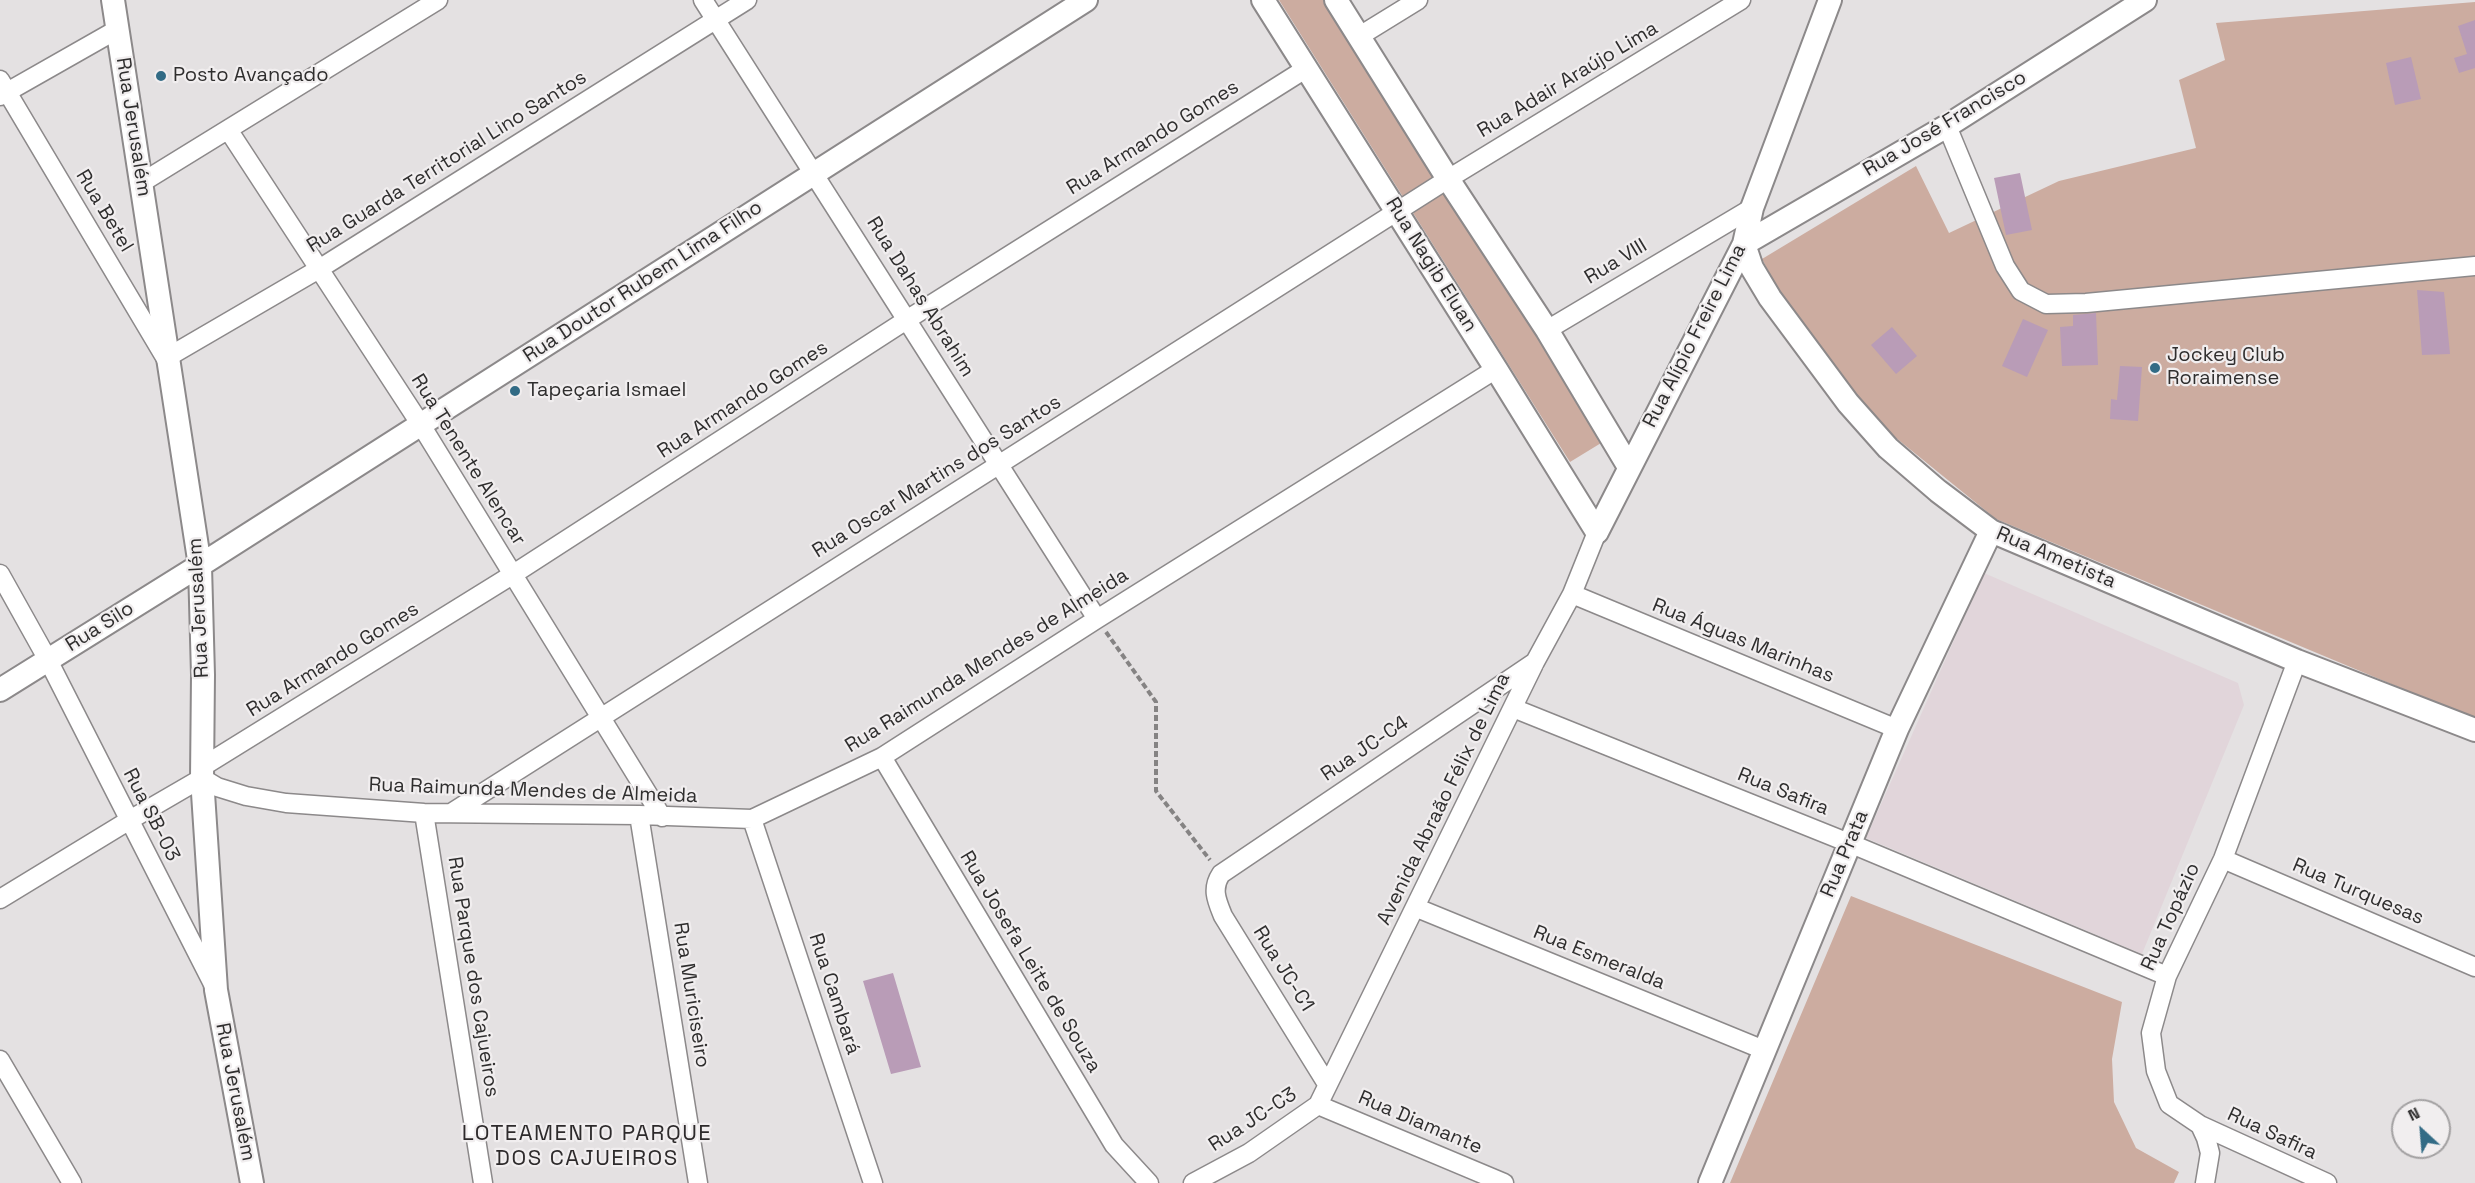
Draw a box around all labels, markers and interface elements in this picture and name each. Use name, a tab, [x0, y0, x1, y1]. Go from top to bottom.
street label: Rua Adair Araújo Lima	[1473, 17, 1663, 143]
street label: Rua Jerusalém	[110, 56, 156, 198]
place label: Posto Avançado	[173, 64, 329, 88]
street label: Rua Guarda Territorial Lino Santos	[303, 66, 591, 258]
street label: Rua José Francisco	[1859, 66, 2031, 182]
marker: Posto Avançado	[154, 69, 168, 83]
street label: Rua Armando Gomes	[1063, 75, 1243, 201]
street label: Rua Betel	[70, 165, 138, 257]
street label: Rua Nagib Eluan	[1380, 193, 1482, 337]
street label: Rua Doutor Rubem Lima Filho	[519, 196, 767, 368]
street label: Rua Dahas Abrahim	[861, 213, 979, 381]
street label: Rua VIII	[1580, 234, 1652, 290]
street label: Rua Alípio Freire Lima	[1638, 240, 1752, 432]
street label: Rua Armando Gomes	[653, 336, 833, 464]
place label: Jockey Club Roraimense	[2167, 344, 2285, 391]
marker: Jockey Club Roraimense	[2148, 361, 2162, 375]
street label: Rua Tenente Alencar	[405, 370, 531, 550]
place label: Tapeçaria Ismael	[527, 379, 686, 403]
marker: Tapeçaria Ismael	[508, 384, 522, 398]
street label: Rua Oscar Martins dos Santos	[808, 390, 1066, 564]
street label: Rua Ametista	[1992, 522, 2120, 594]
street label: Rua Jerusalém	[183, 537, 215, 679]
street label: Rua Raimunda Mendes de Almeida	[841, 564, 1133, 758]
street label: Rua Águas Marinhas	[1649, 594, 1837, 688]
street label: Rua Silo	[61, 597, 139, 657]
street label: Rua Armando Gomes	[243, 597, 423, 723]
street label: Avenida Abraão Félix de Lima	[1372, 669, 1516, 929]
street label: Rua JC-C4	[1317, 711, 1413, 787]
street label: Rua Safira	[1734, 763, 1832, 821]
street label: Rua SB-03	[117, 765, 185, 865]
street label: Rua Raimunda Mendes de Almeida	[368, 773, 698, 809]
street label: Rua Prata	[1816, 807, 1874, 901]
street label: Rua Josefa Leite de Souza	[954, 847, 1106, 1077]
street label: Rua Turquesas	[2289, 854, 2427, 930]
street label: Rua Parque dos Cajueiros	[442, 855, 504, 1099]
street label: Rua Topázio	[2137, 859, 2205, 975]
street label: Rua Muriciseiro	[668, 920, 714, 1070]
street label: Rua Esmeralda	[1529, 921, 1669, 995]
street label: Rua JC-C1	[1247, 922, 1319, 1016]
street label: Rua Cambará	[803, 930, 865, 1058]
street label: Rua Jerusalém	[210, 1021, 260, 1163]
street label: Rua JC-C3	[1205, 1083, 1301, 1157]
street label: Rua Diamante	[1354, 1086, 1486, 1160]
north arrow	[2391, 1099, 2451, 1159]
text: N	[2404, 1102, 2423, 1126]
street label: Rua Safira	[2223, 1103, 2321, 1165]
district label: LOTEAMENTO PARQUE DOS CAJUEIROS	[462, 1121, 712, 1172]

